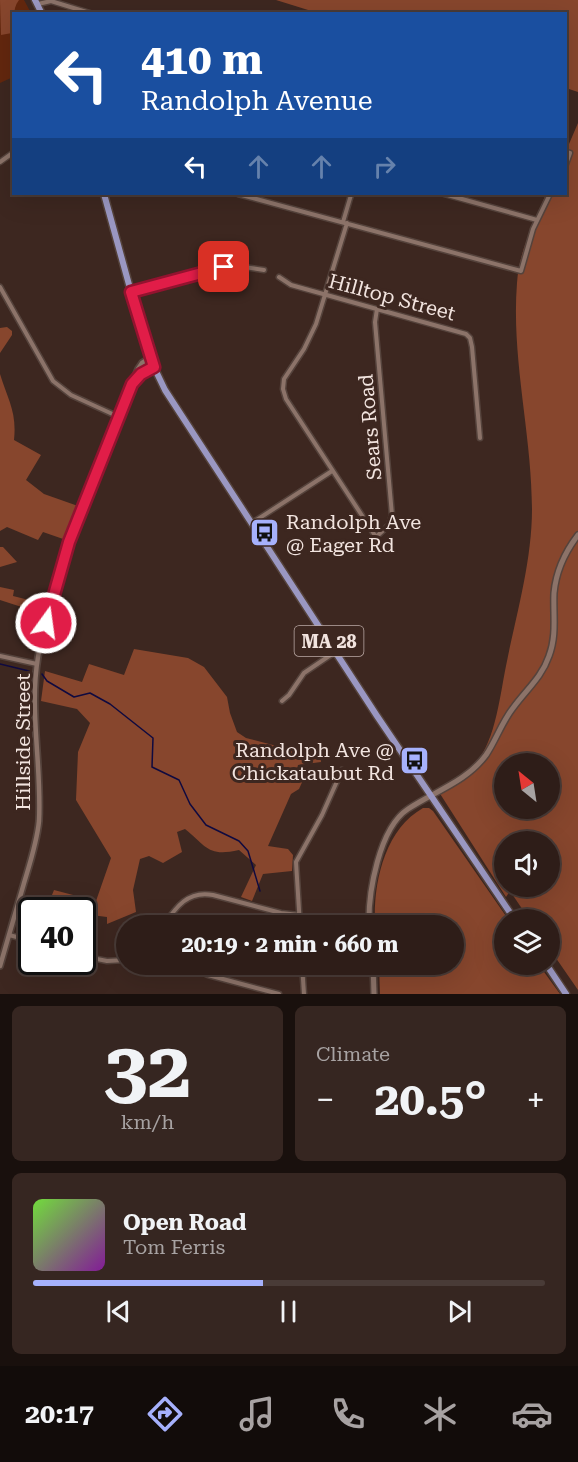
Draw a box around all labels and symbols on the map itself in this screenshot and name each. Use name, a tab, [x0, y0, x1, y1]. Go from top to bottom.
pin	[198, 241, 249, 292]
street label: Hilltop Street	[326, 269, 459, 326]
street label: Sears Road	[353, 373, 387, 481]
place label: Randolph Ave @ Eager Rd	[286, 510, 421, 557]
bus stop icon: Randolph Ave @ Eager Rd	[249, 517, 281, 549]
position arrow	[14, 591, 78, 655]
road number: MA 28	[294, 626, 364, 656]
street label: Hillside Street	[11, 673, 35, 811]
place label: Randolph Ave @ Chickataubut Rd	[232, 738, 394, 785]
bus stop icon: Randolph Ave @ Chickataubut Rd	[399, 745, 431, 777]
north arrow	[494, 753, 560, 819]
speed limit sign: 40	[18, 897, 96, 975]

